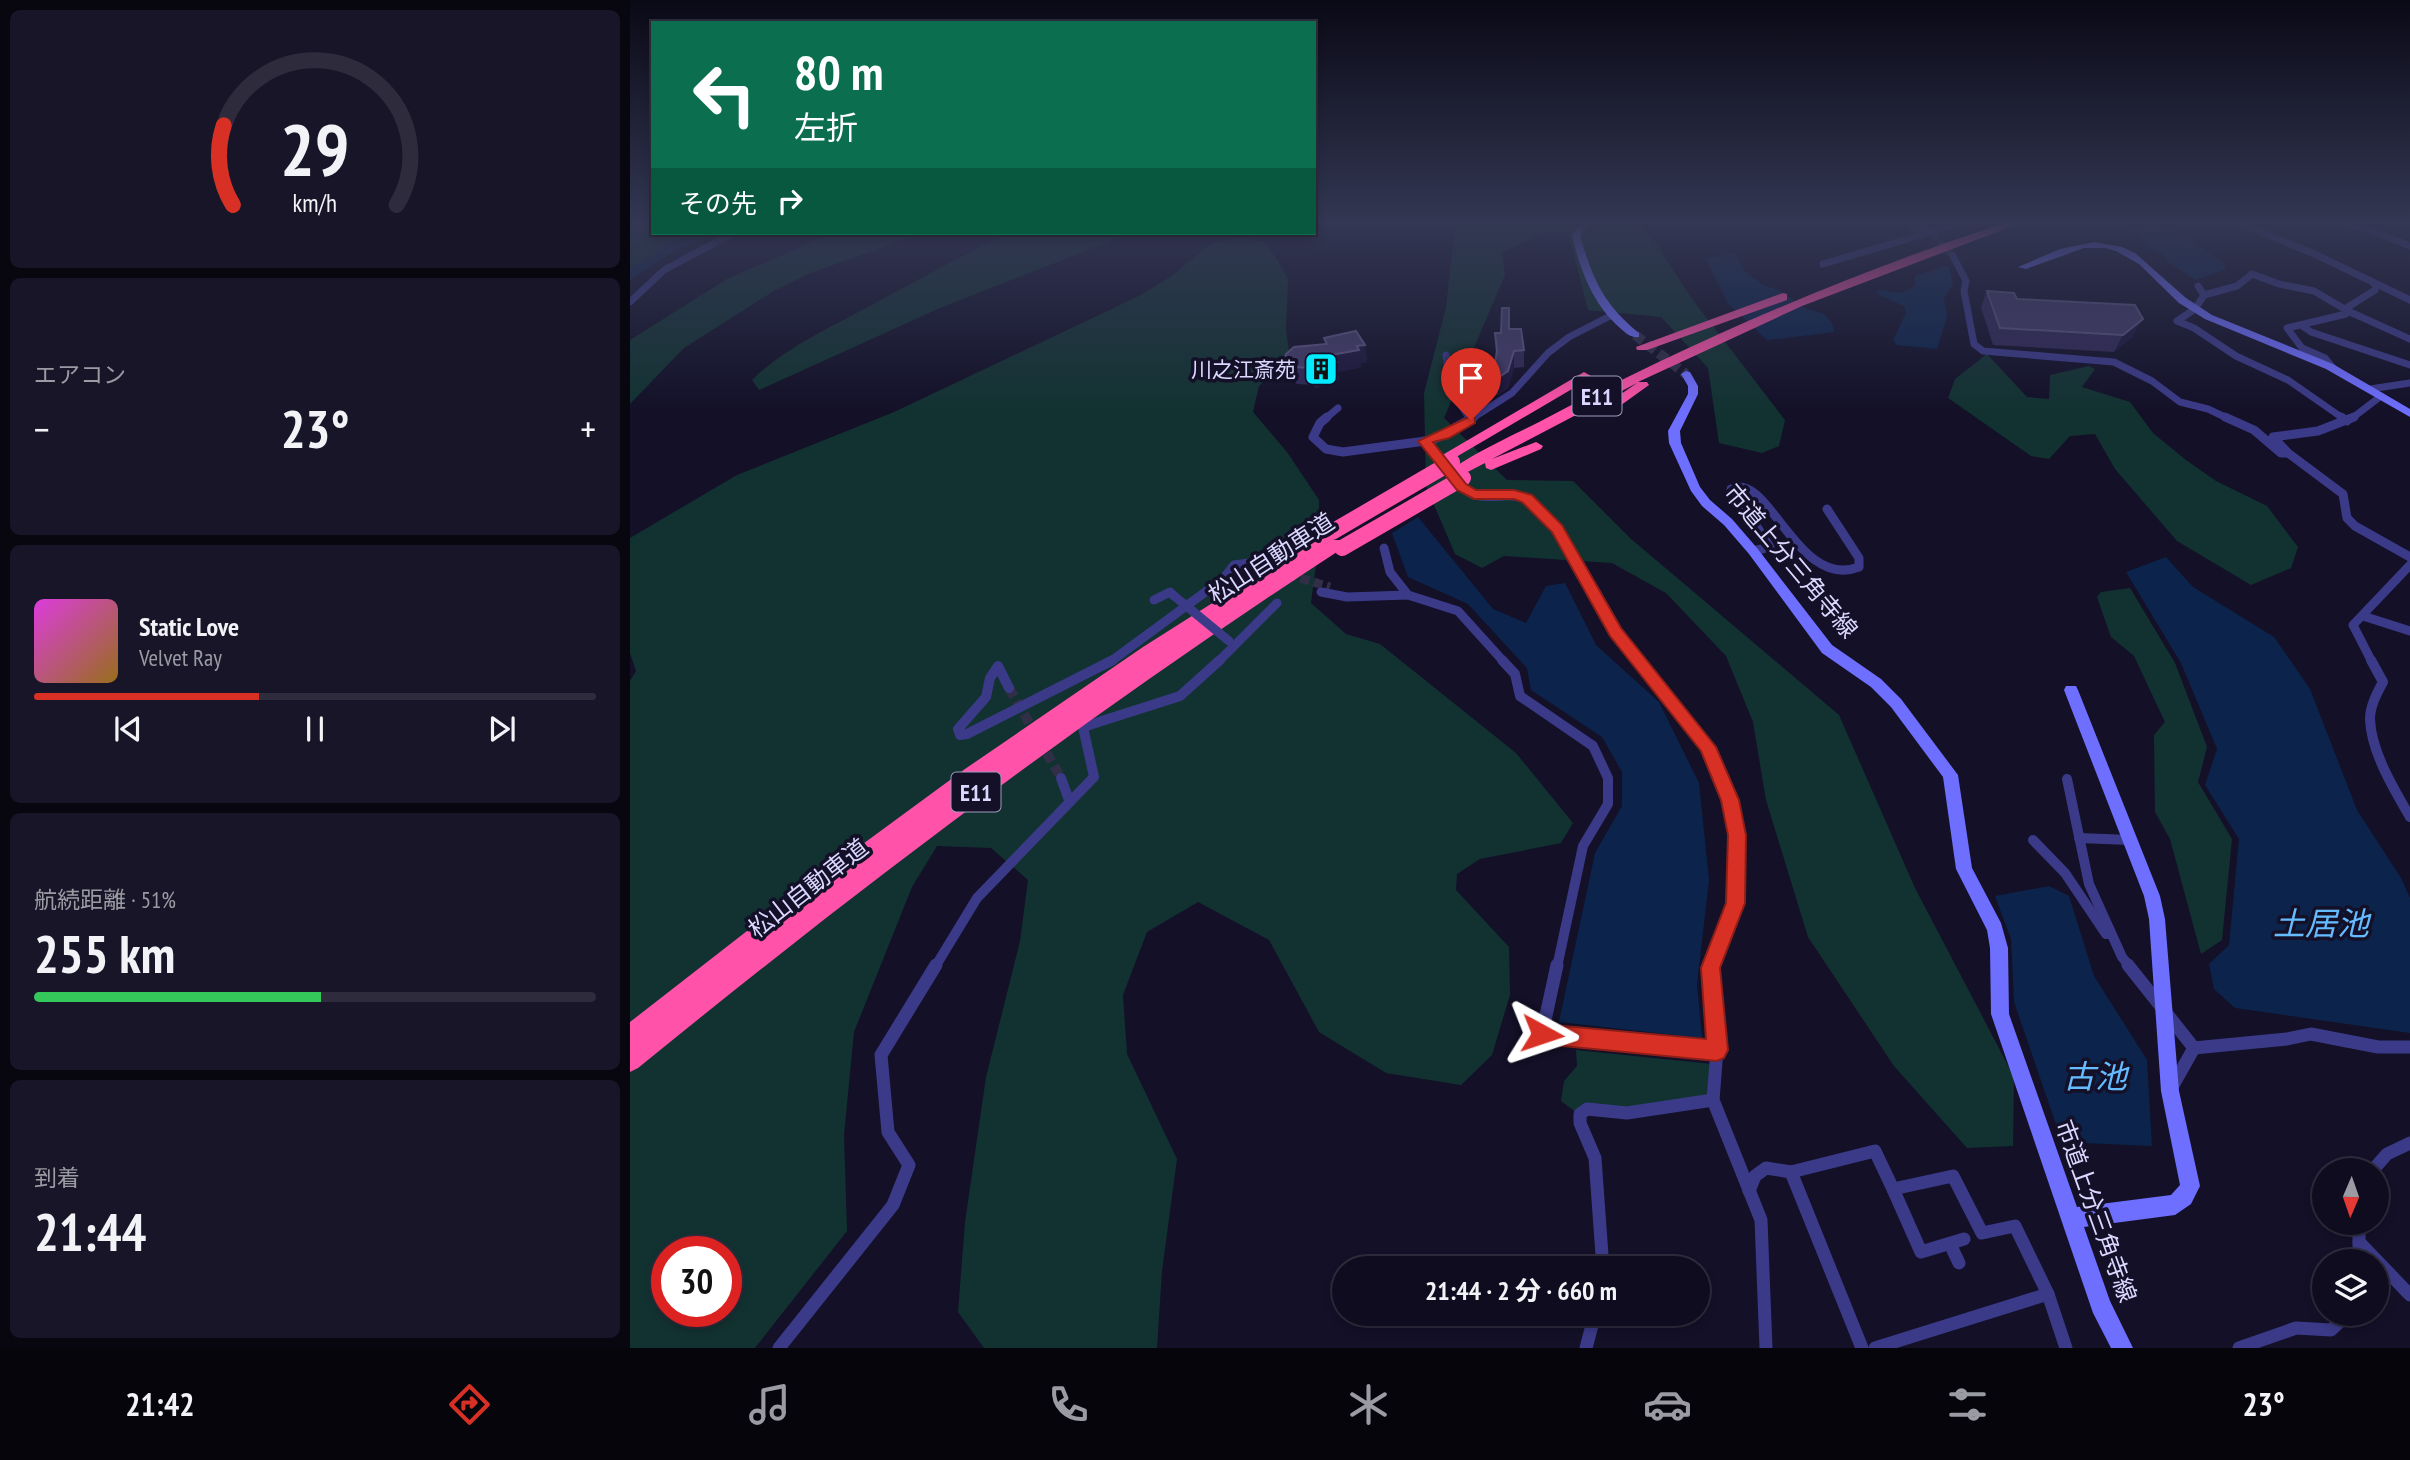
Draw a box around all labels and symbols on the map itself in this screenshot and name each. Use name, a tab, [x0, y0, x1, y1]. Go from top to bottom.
pin	[1441, 348, 1501, 420]
building icon: 川之江斎苑	[1302, 350, 1340, 388]
place label: 川之江斎苑	[1191, 356, 1296, 383]
road number: E11	[1572, 376, 1622, 416]
street label: 市道上分三角寺線	[1717, 477, 1865, 645]
street label: 松山自動車道	[1202, 506, 1340, 610]
road number: E11	[952, 772, 1000, 812]
street label: 松山自動車道	[742, 831, 874, 945]
water label: 土居池	[2273, 902, 2372, 944]
position arrow	[1505, 997, 1579, 1071]
water label: 古池	[2063, 1055, 2130, 1097]
street label: 市道上分三角寺線	[2049, 1115, 2143, 1307]
north arrow	[2312, 1158, 2389, 1236]
speed limit sign: 30	[651, 1236, 742, 1327]

